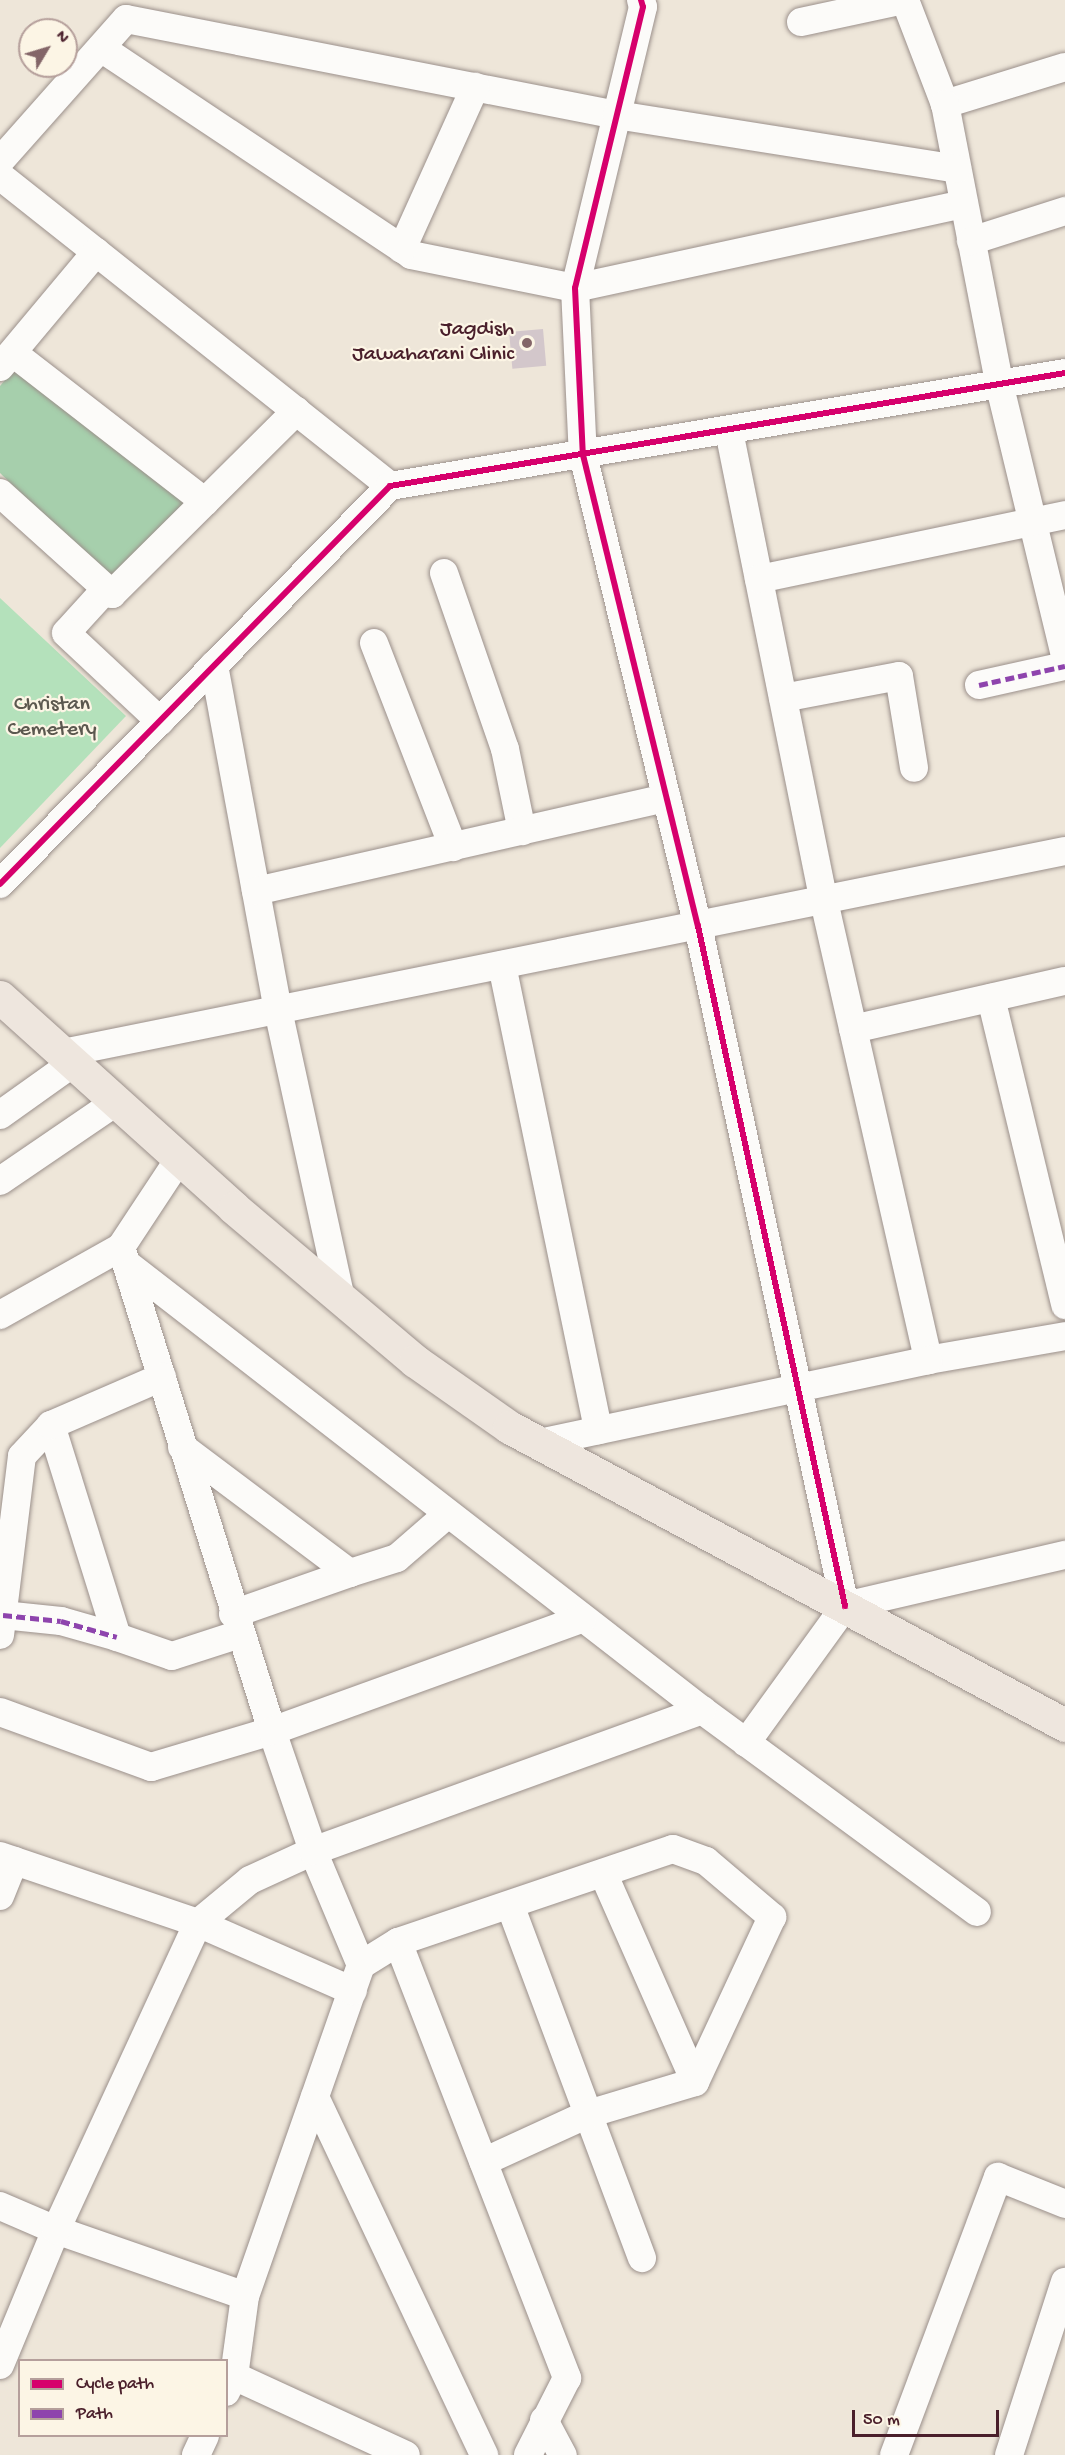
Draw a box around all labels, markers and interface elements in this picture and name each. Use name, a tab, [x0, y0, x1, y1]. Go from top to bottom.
north arrow	[18, 18, 78, 78]
text: N	[50, 28, 72, 48]
place label: Jagdish Jawaharani Clinic	[352, 317, 514, 368]
marker: Jagdish Jawaharani Clinic	[518, 334, 536, 352]
park label: Christan Cemetery	[7, 692, 97, 744]
legend	[18, 2359, 228, 2437]
text: Cycle path	[76, 2374, 154, 2395]
scale bar	[855, 2398, 1002, 2436]
text: Path	[76, 2404, 113, 2425]
text: 50 m	[863, 2410, 900, 2431]

